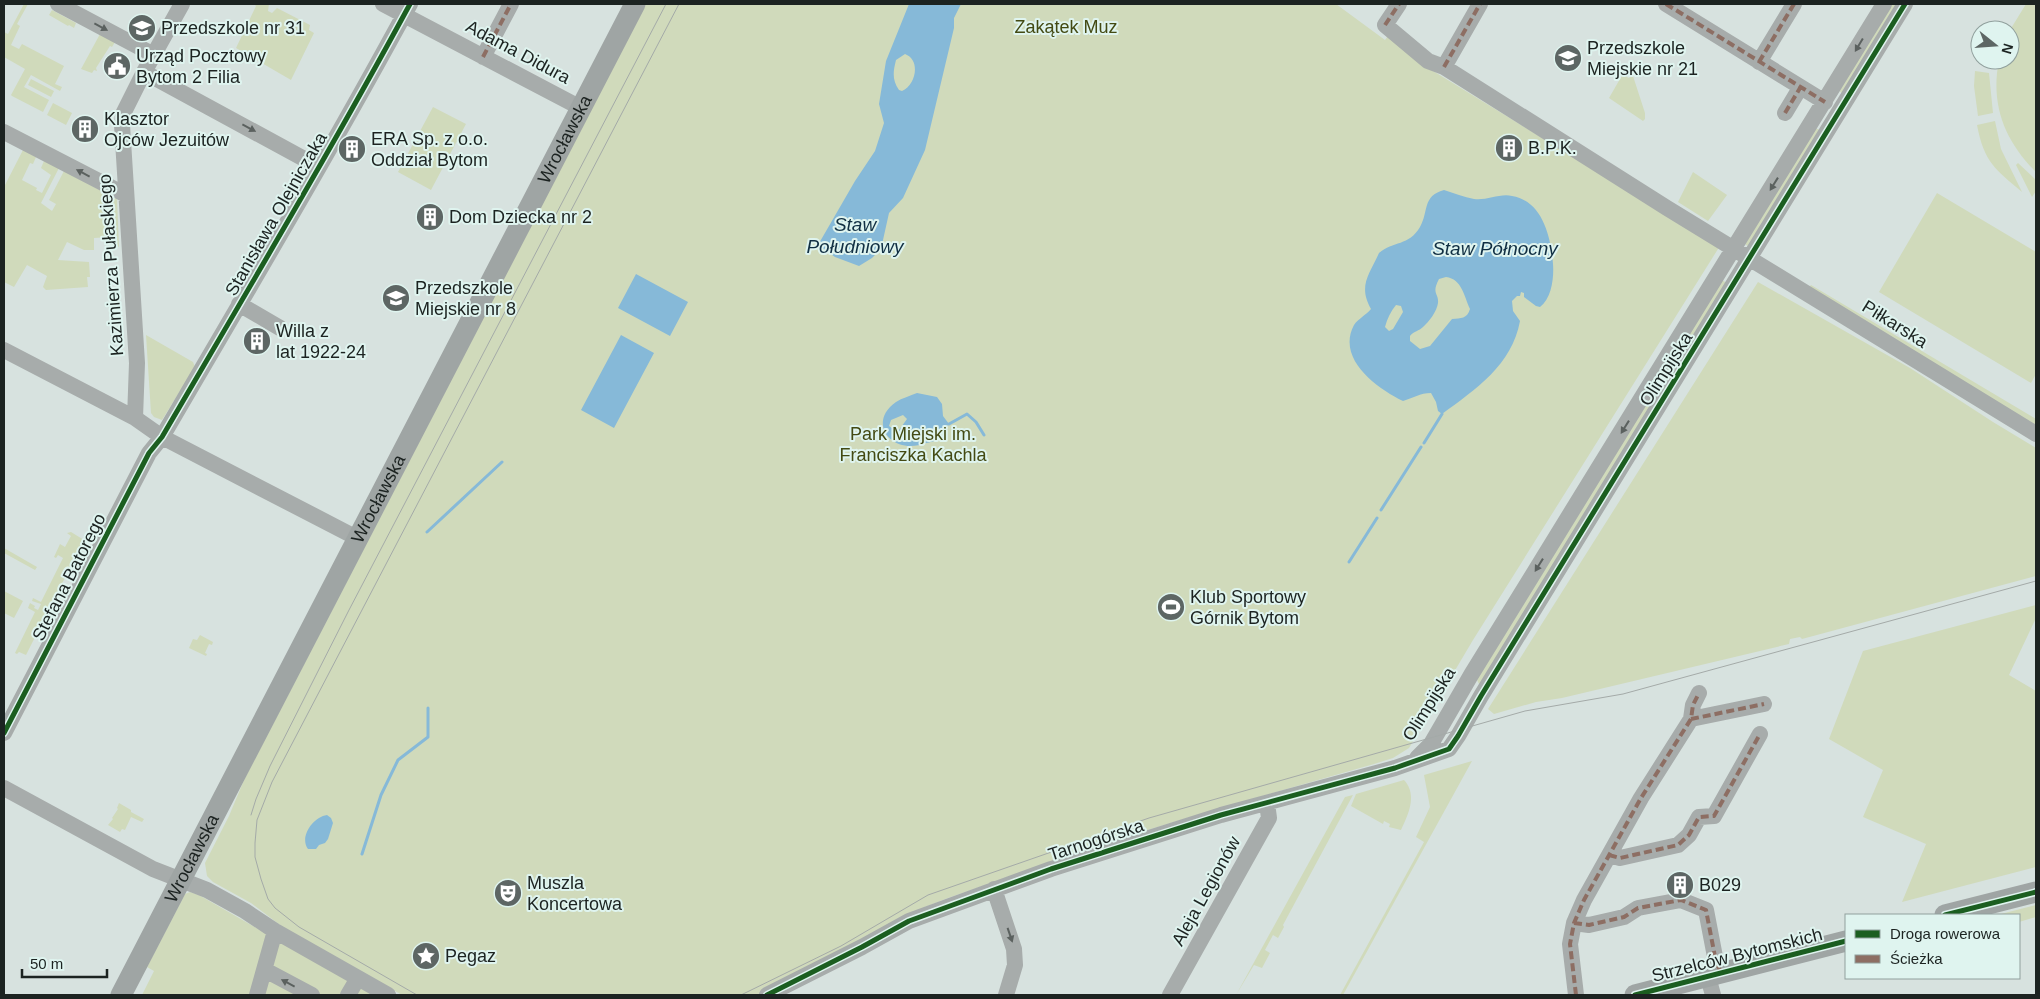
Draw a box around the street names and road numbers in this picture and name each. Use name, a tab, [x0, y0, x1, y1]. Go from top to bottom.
street label: Adama Didura	[463, 16, 574, 88]
street label: Wrocławska	[534, 91, 596, 187]
street label: Stanisława Olejniczaka	[221, 128, 331, 299]
street label: Kazimierza Pułaskiego	[95, 173, 127, 357]
street label: Piłkarska	[1859, 296, 1932, 352]
street label: Olimpijska	[1636, 328, 1697, 409]
street label: Wrocławska	[347, 450, 410, 546]
street label: Stefana Batorego	[28, 510, 110, 644]
street label: Olimpijska	[1399, 663, 1460, 744]
street label: Wrocławska	[161, 810, 224, 906]
street label: Tarnogórska	[1046, 815, 1147, 865]
street label: Aleja Legionów	[1168, 832, 1245, 949]
street label: Strzelców Bytomskich	[1650, 924, 1824, 986]

